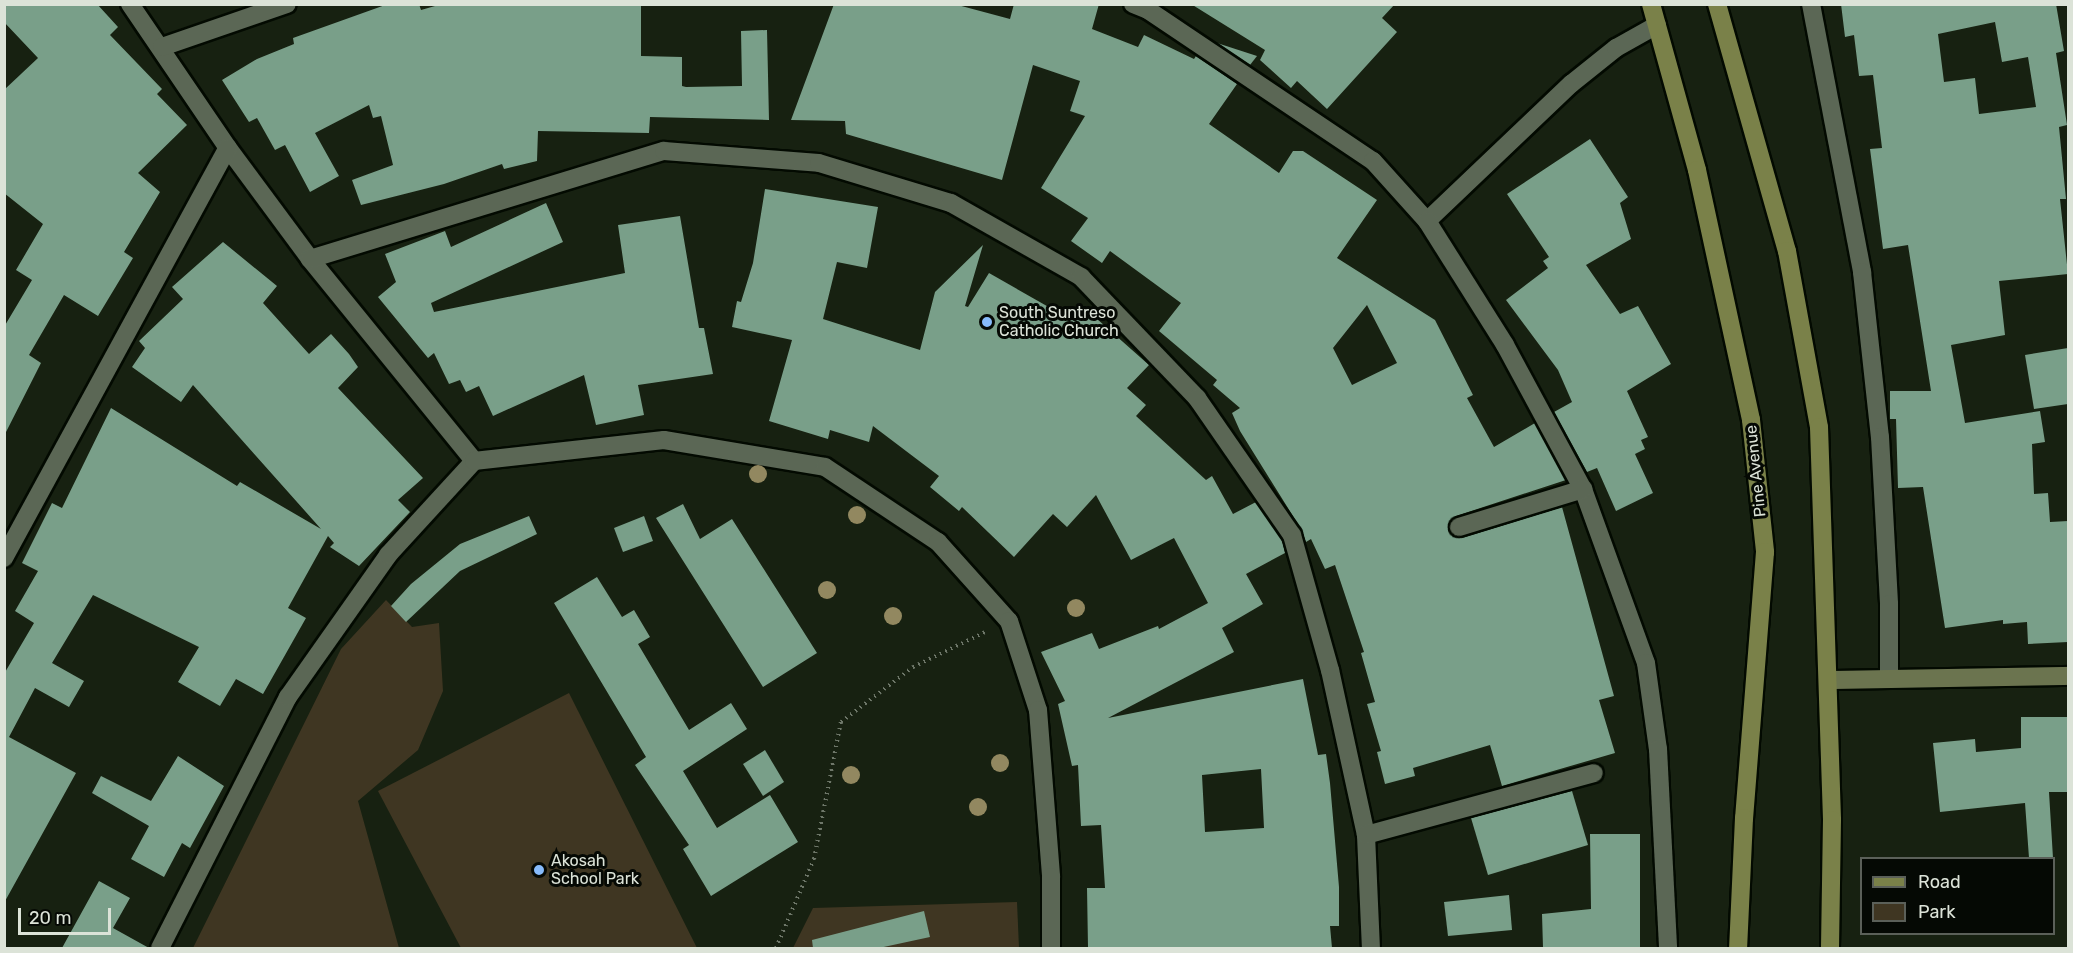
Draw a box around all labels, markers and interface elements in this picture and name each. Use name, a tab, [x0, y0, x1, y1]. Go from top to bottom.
place label: South Suntreso Catholic Church	[999, 303, 1119, 341]
marker: South Suntreso Catholic Church	[980, 315, 994, 329]
street label: Pine Avenue	[1742, 424, 1770, 518]
place label: Akosah School Park	[551, 851, 639, 889]
legend	[1860, 857, 2055, 935]
marker: Akosah School Park	[532, 863, 546, 877]
text: Road	[1918, 871, 1961, 893]
scale bar	[21, 896, 114, 934]
text: Park	[1918, 901, 1955, 923]
text: 20 m	[29, 907, 71, 929]

